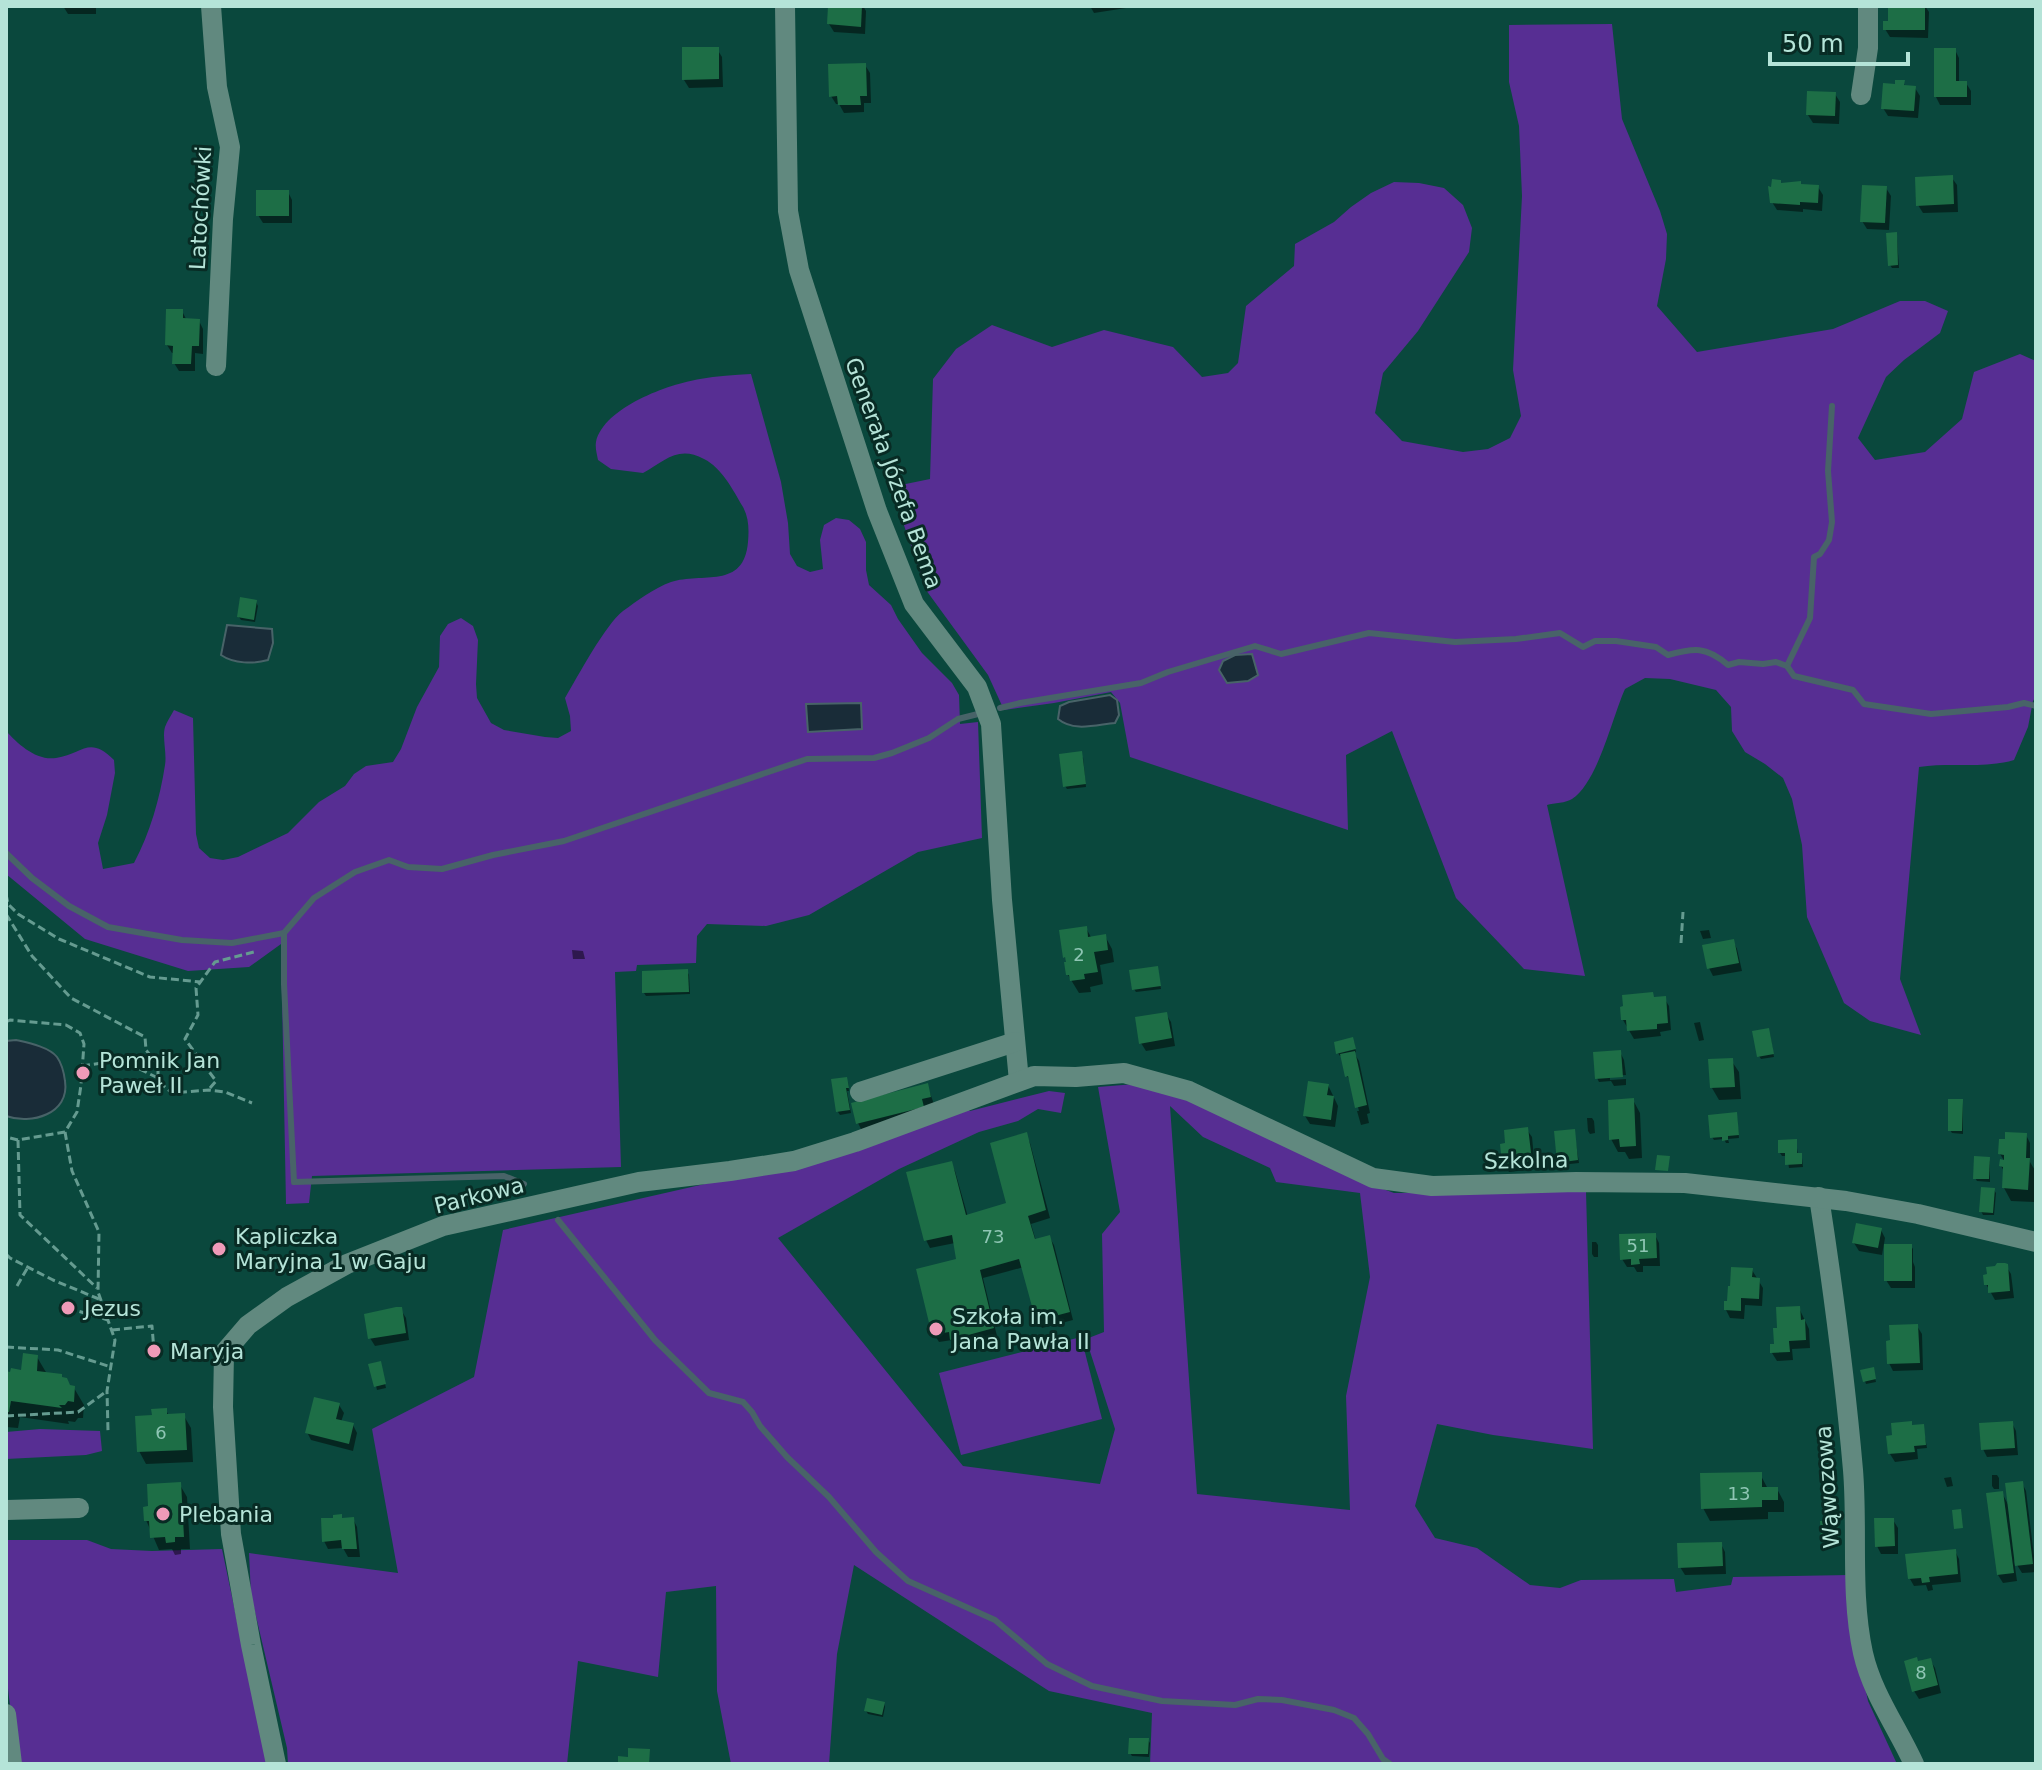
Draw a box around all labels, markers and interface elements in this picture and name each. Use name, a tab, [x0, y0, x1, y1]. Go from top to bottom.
scale bar	[1770, 16, 1908, 66]
text: 50 m	[1782, 30, 1844, 58]
street label: Latochówki	[185, 145, 216, 271]
street label: Generała Józefa Bema	[840, 354, 947, 592]
house number: 2	[1073, 944, 1085, 965]
place label: Pomnik Jan Paweł II	[99, 1048, 220, 1098]
marker: Pomnik Jan Paweł II	[74, 1064, 92, 1082]
street label: Szkolna	[1484, 1147, 1568, 1174]
street label: Parkowa	[432, 1172, 527, 1219]
place label: Kapliczka Maryjna 1 w Gaju	[235, 1224, 427, 1274]
house number: 73	[982, 1226, 1004, 1247]
house number: 51	[1627, 1235, 1649, 1256]
marker: Kapliczka Maryjna 1 w Gaju	[210, 1240, 228, 1258]
place label: Jezus	[82, 1296, 141, 1321]
marker: Jezus	[59, 1299, 77, 1317]
place label: Szkoła im. Jana Pawła II	[950, 1304, 1090, 1354]
marker: Szkoła im. Jana Pawła II	[927, 1320, 945, 1338]
place label: Maryja	[170, 1339, 244, 1364]
marker: Maryja	[145, 1342, 163, 1360]
house number: 6	[155, 1422, 167, 1443]
street label: Wąwozowa	[1811, 1425, 1844, 1549]
house number: 13	[1728, 1483, 1750, 1504]
place label: Plebania	[179, 1502, 273, 1527]
marker: Plebania	[154, 1505, 172, 1523]
house number: 8	[1915, 1662, 1927, 1683]

